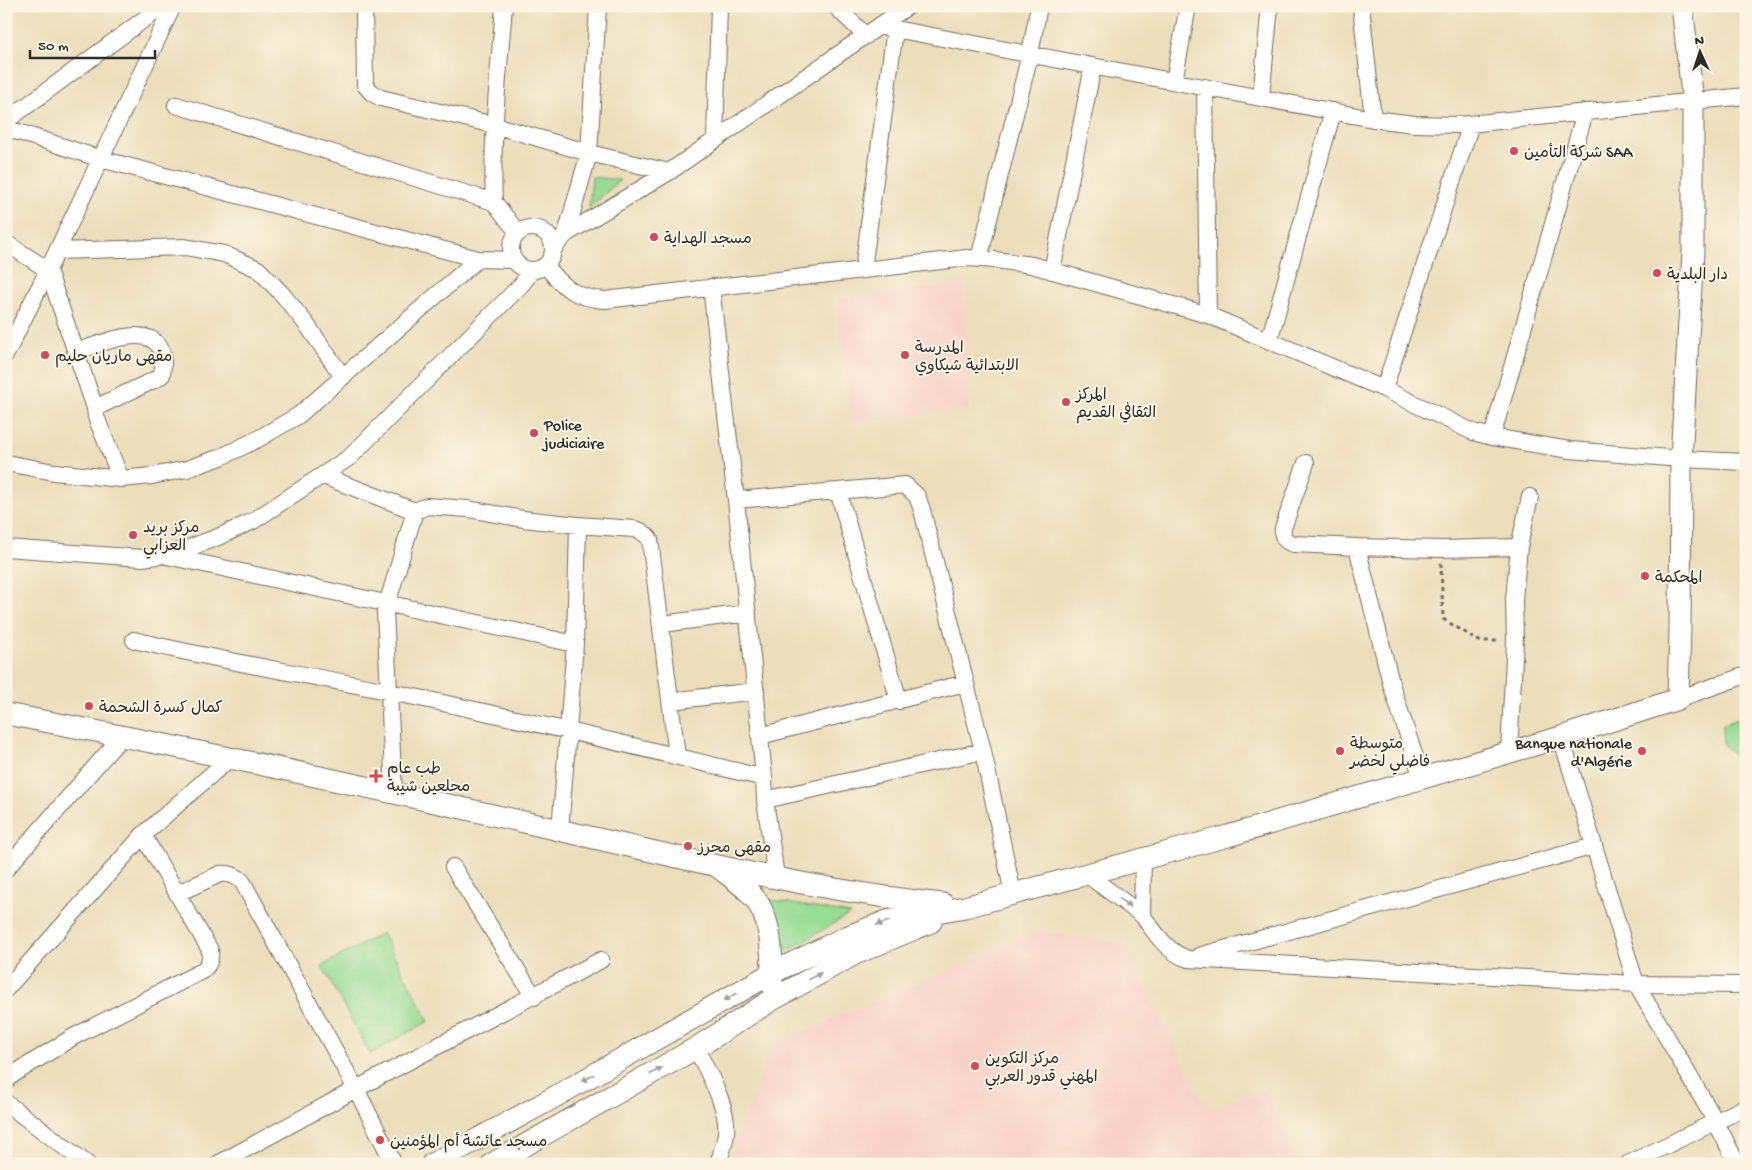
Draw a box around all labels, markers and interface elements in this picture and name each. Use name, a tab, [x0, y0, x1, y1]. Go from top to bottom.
scale bar	[30, 28, 155, 60]
north arrow	[1674, 28, 1724, 78]
text: N	[1694, 33, 1704, 50]
text: 50 m	[38, 38, 69, 56]
place label: شركة التأمين SAA	[1524, 143, 1634, 164]
marker: شركة التأمين SAA	[1508, 145, 1520, 157]
place label: مسجد الهداية	[664, 230, 752, 250]
marker: مسجد الهداية	[648, 231, 660, 243]
place label: دار البلدية	[1667, 266, 1728, 286]
marker: دار البلدية	[1651, 267, 1663, 279]
place label: المدرسة الابتدائية شيكاوي	[915, 339, 1019, 377]
marker: مقهى ماريان حليم	[39, 349, 51, 361]
place label: مقهى ماريان حليم	[55, 349, 172, 368]
marker: المدرسة الابتدائية شيكاوي	[899, 349, 911, 361]
place label: المركز الثقافي القديم	[1074, 387, 1156, 424]
marker: المركز الثقافي القديم	[1060, 396, 1072, 408]
place label: Police judiciaire	[541, 418, 605, 455]
marker: Police judiciaire	[528, 427, 540, 439]
place label: مركز بريد العزابي	[143, 520, 199, 559]
marker: مركز بريد العزابي	[127, 529, 139, 541]
place label: المحكمة	[1655, 569, 1702, 589]
marker: المحكمة	[1639, 570, 1651, 582]
place label: كمال كسرة الشحمة	[99, 699, 223, 719]
marker: كمال كسرة الشحمة	[83, 700, 95, 712]
place label: متوسطة فاضلي لخضر	[1348, 735, 1430, 775]
place label: Banque nationale d'Algérie	[1514, 736, 1633, 773]
marker: متوسطة فاضلي لخضر	[1334, 745, 1346, 757]
marker: Banque nationale d'Algérie	[1636, 745, 1648, 757]
place label: طب عام محلعين شيبة	[387, 761, 470, 798]
marker: طب عام محلعين شيبة	[369, 769, 383, 783]
marker: مقهى محرز	[682, 840, 694, 852]
place label: مقهى محرز	[696, 840, 771, 859]
one-way arrow	[1118, 898, 1132, 908]
one-way arrow	[875, 920, 890, 928]
one-way arrow	[807, 972, 822, 980]
one-way arrow	[723, 993, 736, 1002]
place label: مركز التكوين المهني قدور العربي	[985, 1051, 1098, 1090]
marker: مركز التكوين المهني قدور العربي	[969, 1060, 981, 1072]
one-way arrow	[649, 1066, 663, 1075]
one-way arrow	[582, 1073, 595, 1082]
place label: مسجد عائشة أم المؤمنين	[390, 1132, 547, 1153]
marker: مسجد عائشة أم المؤمنين	[374, 1134, 386, 1146]

